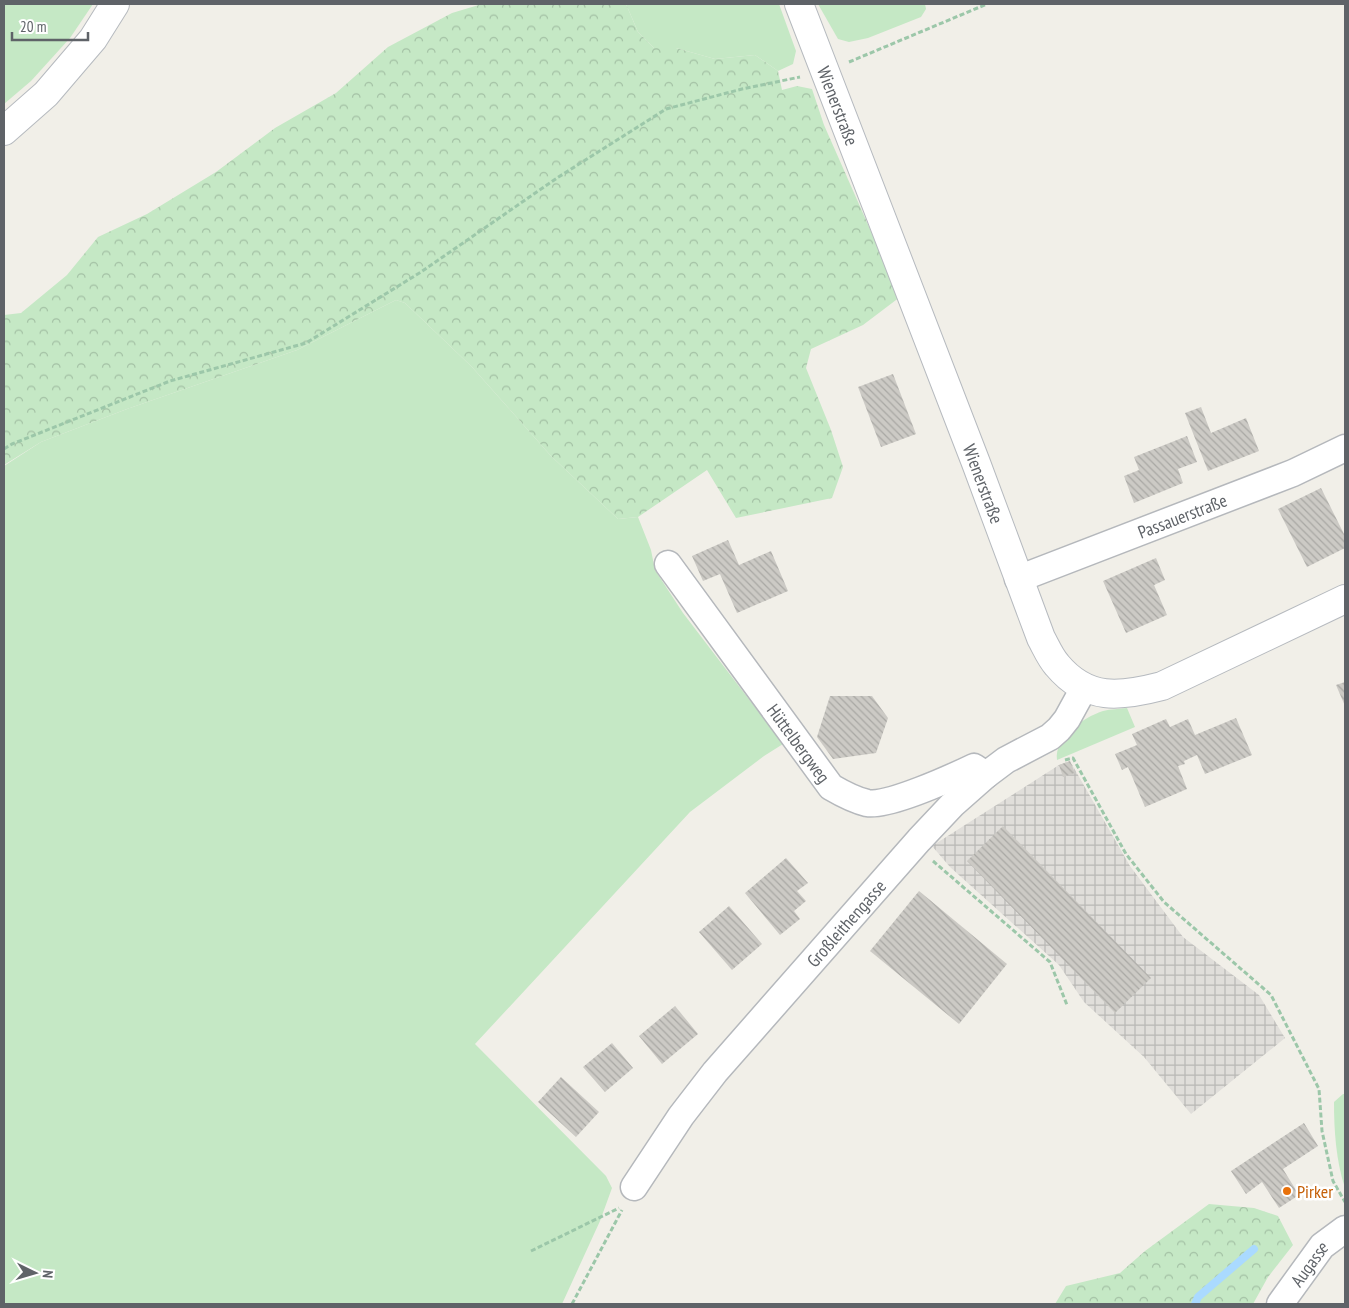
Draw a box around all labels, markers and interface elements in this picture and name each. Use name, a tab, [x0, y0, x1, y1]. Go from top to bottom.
scale bar	[12, 10, 89, 42]
text: 20 m	[20, 17, 46, 36]
street label: Wienerstraße	[813, 63, 864, 149]
street label: Wienerstraße	[958, 441, 1009, 527]
street label: Passauerstraße	[1134, 488, 1230, 543]
street label: Hüttelbergweg	[762, 699, 836, 787]
street label: Großleithengasse	[801, 875, 890, 972]
place label: Pirker	[1297, 1180, 1333, 1203]
marker: Pirker	[1281, 1185, 1293, 1197]
street label: Augasse	[1285, 1234, 1332, 1291]
north arrow	[10, 1248, 60, 1298]
text: N	[39, 1270, 57, 1279]

